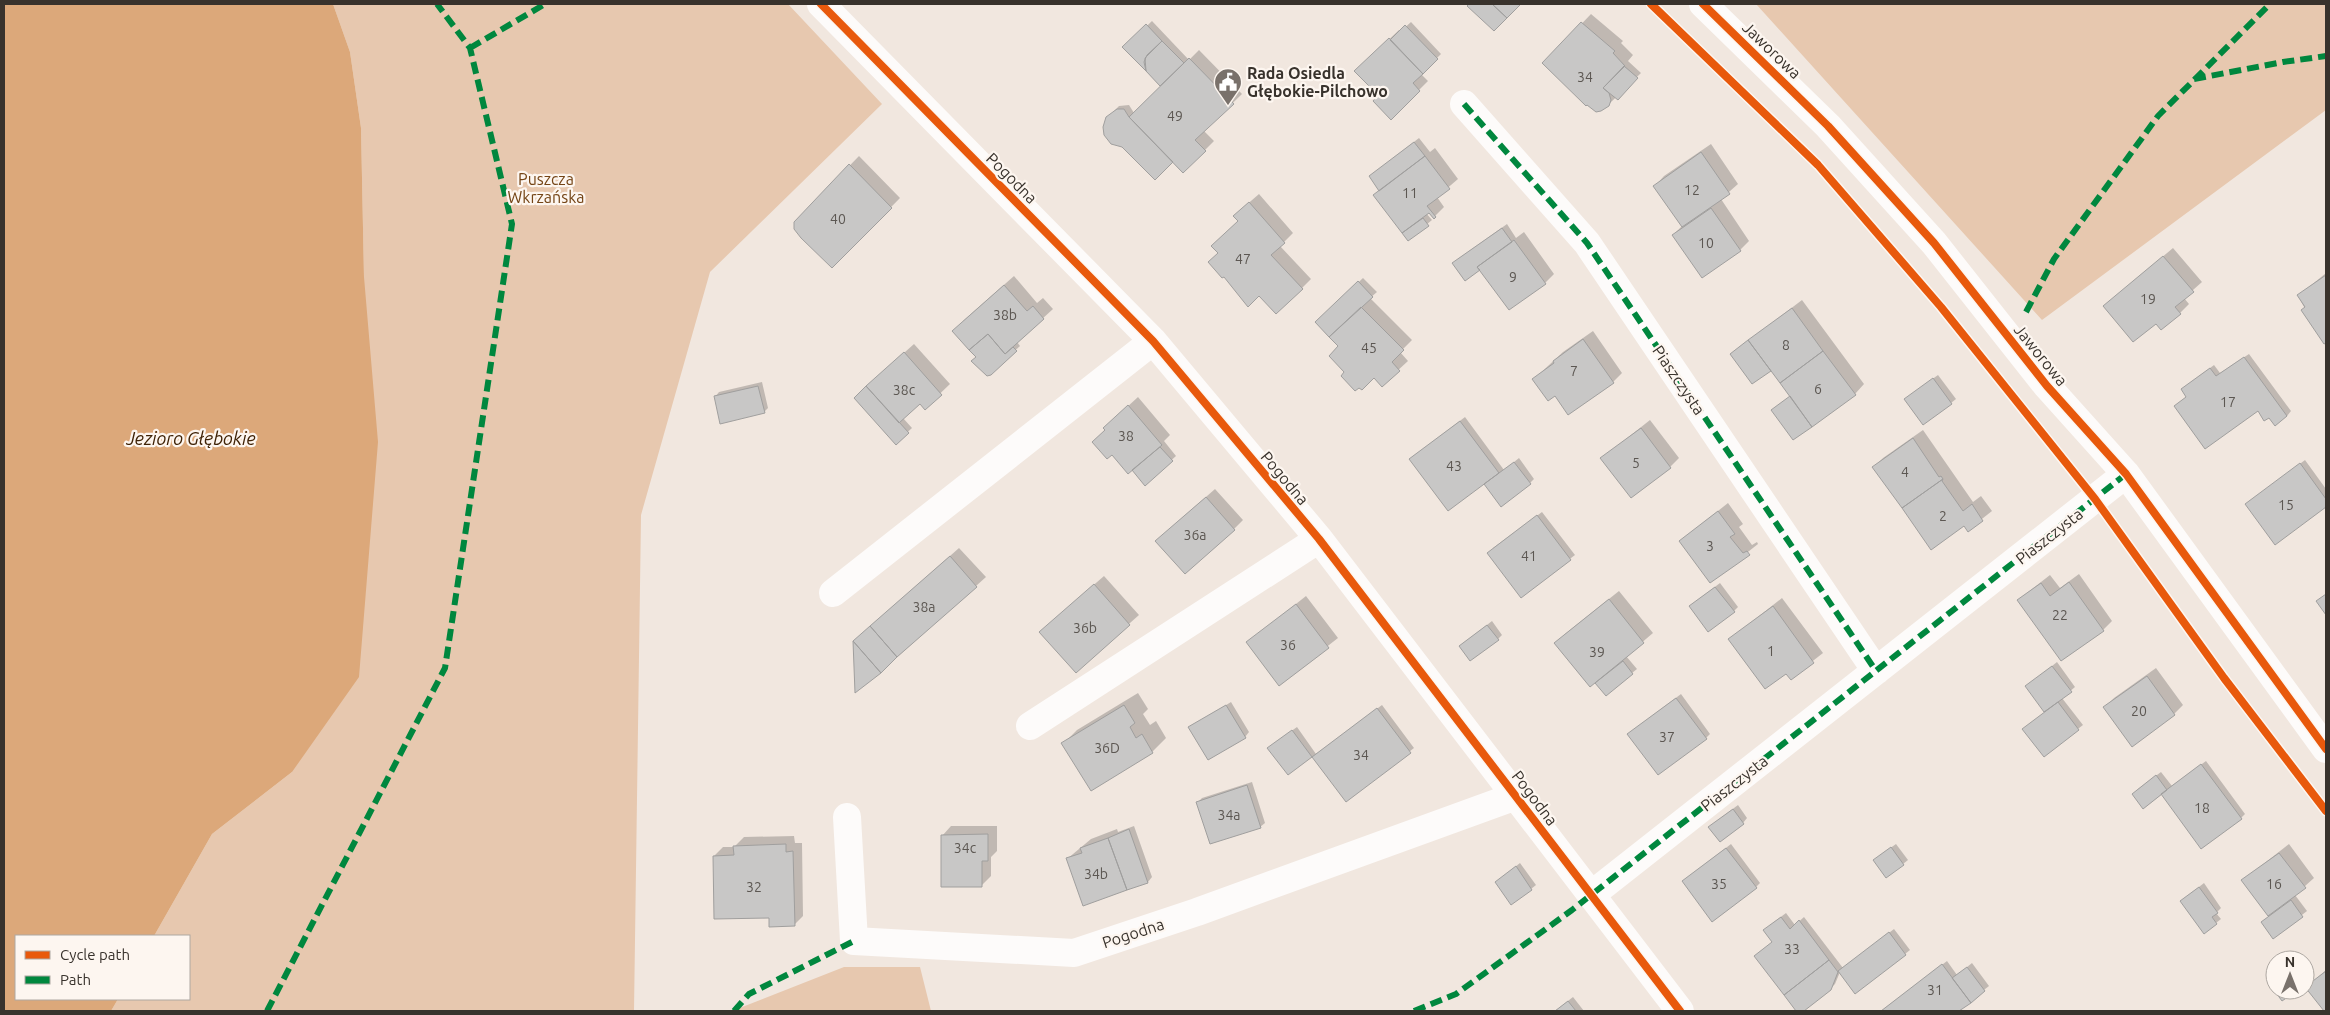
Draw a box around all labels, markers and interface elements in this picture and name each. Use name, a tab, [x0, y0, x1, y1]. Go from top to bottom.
street label: Jaworowa	[1739, 18, 1805, 82]
place label: Rada Osiedla Głębokie-Pilchowo	[1247, 64, 1388, 101]
public building icon: Rada Osiedla Głębokie-Pilchowo	[1213, 67, 1243, 106]
house number: 34	[1577, 69, 1593, 85]
house number: 49	[1167, 108, 1183, 124]
street label: Pogodna	[983, 149, 1041, 207]
park label: Puszcza Wkrzańska	[508, 170, 584, 206]
house number: 12	[1684, 182, 1700, 198]
house number: 11	[1402, 185, 1418, 201]
house number: 40	[830, 211, 846, 227]
house number: 10	[1698, 235, 1714, 251]
house number: 47	[1235, 251, 1251, 267]
house number: 9	[1509, 269, 1517, 285]
house number: 19	[2140, 291, 2156, 307]
house number: 38b	[993, 307, 1017, 323]
street label: Jaworowa	[2011, 321, 2071, 389]
house number: 8	[1782, 337, 1790, 353]
house number: 45	[1361, 340, 1377, 356]
street label: Piaszczysta	[1649, 342, 1709, 418]
house number: 7	[1570, 363, 1578, 379]
house number: 6	[1814, 381, 1822, 397]
house number: 38c	[893, 382, 916, 398]
house number: 17	[2220, 394, 2236, 410]
water label: Jezioro Głębokie	[125, 428, 256, 448]
house number: 38	[1118, 428, 1134, 444]
street label: Pogodna	[1258, 448, 1312, 508]
house number: 5	[1632, 455, 1640, 471]
house number: 43	[1446, 458, 1462, 474]
house number: 4	[1901, 464, 1909, 480]
house number: 15	[2278, 497, 2294, 513]
street label: Piaszczysta	[2012, 504, 2086, 568]
house number: 2	[1939, 508, 1947, 524]
house number: 36a	[1184, 527, 1207, 543]
house number: 3	[1706, 538, 1714, 554]
house number: 41	[1521, 548, 1537, 564]
house number: 38a	[913, 599, 936, 615]
house number: 22	[2052, 607, 2068, 623]
house number: 36b	[1073, 620, 1097, 636]
house number: 36	[1280, 637, 1296, 653]
house number: 1	[1767, 643, 1775, 659]
house number: 39	[1589, 644, 1605, 660]
house number: 20	[2131, 703, 2147, 719]
house number: 37	[1659, 729, 1675, 745]
house number: 36D	[1094, 740, 1120, 756]
house number: 34	[1353, 747, 1369, 763]
street label: Piaszczysta	[1697, 751, 1771, 815]
street label: Pogodna	[1509, 767, 1561, 829]
house number: 18	[2194, 800, 2210, 816]
house number: 34a	[1218, 807, 1241, 823]
house number: 34c	[954, 840, 977, 856]
house number: 34b	[1084, 866, 1108, 882]
house number: 35	[1711, 876, 1727, 892]
house number: 16	[2266, 876, 2282, 892]
house number: 32	[746, 879, 762, 895]
street label: Pogodna	[1100, 915, 1166, 951]
legend	[15, 935, 190, 1000]
house number: 33	[1784, 941, 1800, 957]
text: Cycle path	[60, 946, 130, 963]
north arrow	[2265, 950, 2315, 1000]
text: N	[2285, 954, 2295, 970]
text: Path	[60, 971, 91, 988]
house number: 31	[1927, 982, 1943, 998]

